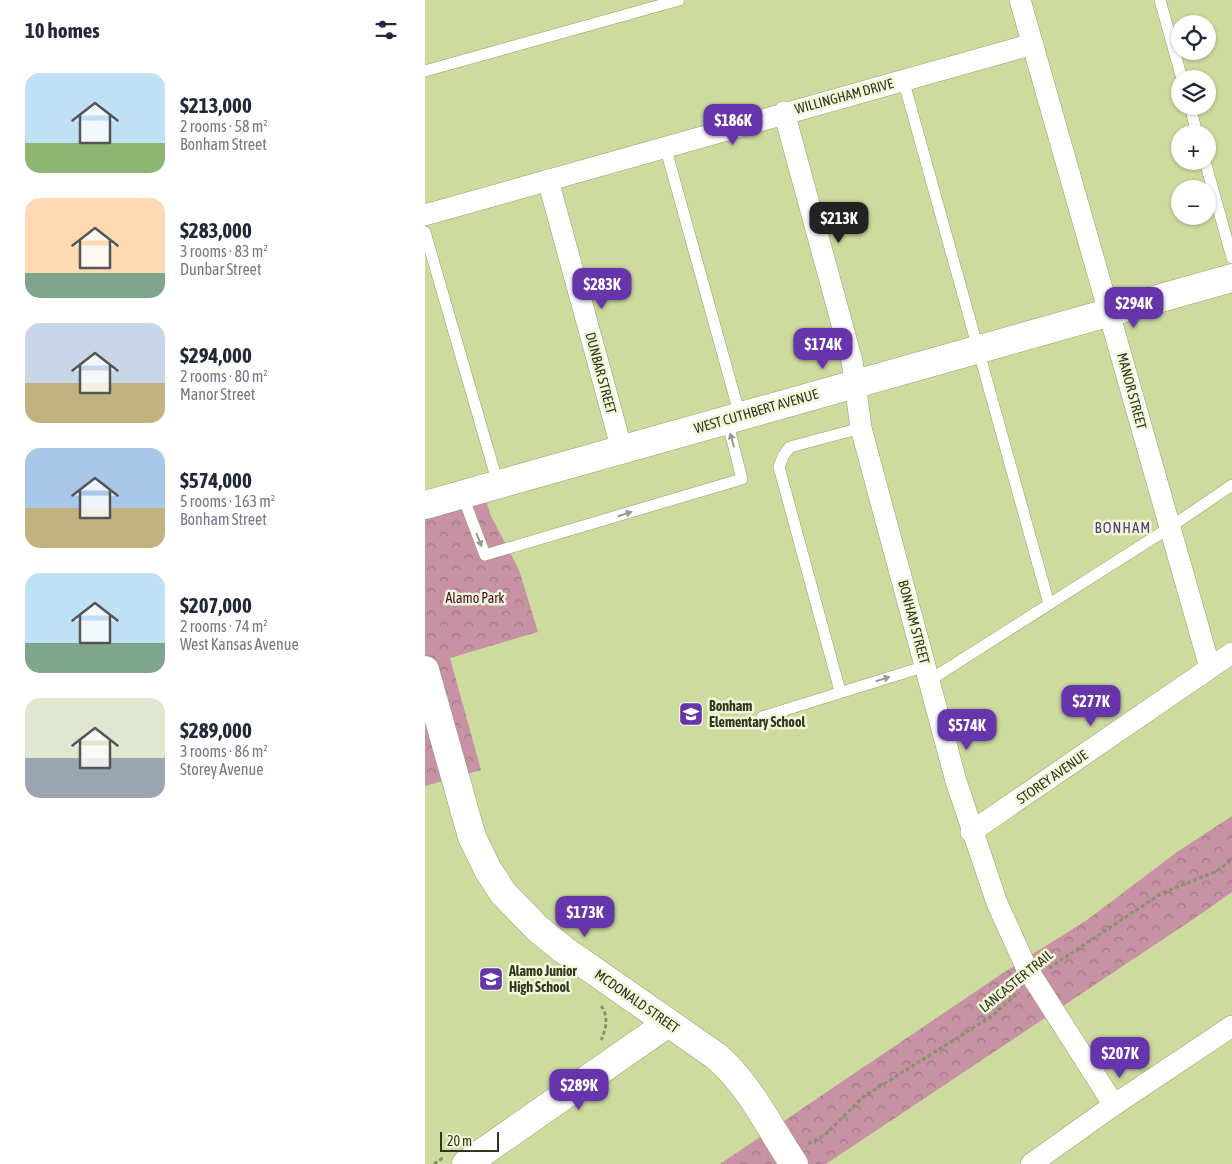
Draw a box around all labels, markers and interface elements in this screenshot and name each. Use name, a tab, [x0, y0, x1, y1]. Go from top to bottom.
map controls	[1171, 15, 1216, 225]
button: locate	[1171, 15, 1216, 60]
icon: filters	[372, 16, 400, 44]
text: 10 homes	[25, 18, 100, 42]
button: layers	[1171, 70, 1216, 115]
street label: WILLINGHAM DRIVE	[793, 75, 895, 117]
icon: home	[65, 93, 125, 153]
text: $213,000	[180, 93, 252, 117]
pin: $186K	[698, 104, 768, 146]
text: $186K	[714, 111, 752, 129]
text: 2 rooms · 58 m²	[180, 117, 268, 135]
button: +	[1171, 125, 1216, 170]
text: Bonham Street	[180, 135, 267, 153]
button: −	[1171, 180, 1216, 225]
pin: $213K	[804, 202, 874, 244]
text: $213K	[820, 209, 858, 227]
icon: home	[65, 218, 125, 278]
text: $283,000	[180, 218, 252, 242]
text: 3 rooms · 83 m²	[180, 242, 268, 260]
text: Dunbar Street	[180, 260, 262, 278]
pin: $283K	[567, 268, 637, 310]
text: $283K	[583, 275, 621, 293]
pin: $294K	[1099, 286, 1169, 329]
text: $294K	[1115, 294, 1153, 312]
pin: $174K	[788, 328, 858, 370]
street label: DUNBAR STREET	[582, 330, 620, 416]
text: $174K	[804, 335, 842, 353]
icon: home	[65, 343, 125, 403]
text: $294,000	[180, 343, 252, 367]
street label: MANOR STREET	[1114, 351, 1150, 431]
text: 2 rooms · 80 m²	[180, 367, 268, 385]
text: Manor Street	[180, 385, 255, 403]
street label: WEST CUTHBERT AVENUE	[692, 386, 820, 436]
one-way arrow	[728, 433, 736, 448]
icon: home	[65, 468, 125, 528]
text: $574,000	[180, 468, 252, 492]
text: 5 rooms · 163 m²	[180, 492, 275, 510]
one-way arrow	[618, 509, 633, 517]
text: Bonham Street	[180, 510, 267, 528]
district label: BONHAM	[1095, 519, 1151, 536]
one-way arrow	[475, 533, 483, 548]
street label: BONHAM STREET	[895, 578, 933, 666]
park label: Alamo Park	[445, 590, 505, 606]
icon: home	[65, 593, 125, 653]
text: $207,000	[180, 593, 252, 617]
text: 2 rooms · 74 m²	[180, 617, 268, 635]
text: West Kansas Avenue	[180, 635, 299, 653]
one-way arrow	[876, 674, 891, 682]
pin: $277K	[1056, 684, 1126, 727]
text: $277K	[1072, 692, 1110, 710]
place label: Bonham Elementary School	[709, 698, 805, 730]
school or university icon: Bonham Elementary School	[678, 701, 704, 727]
pin: $574K	[932, 708, 1002, 751]
text: $574K	[948, 716, 986, 734]
icon: home	[65, 718, 125, 778]
text: $289,000	[180, 718, 252, 742]
text: 3 rooms · 86 m²	[180, 742, 268, 760]
street label: STOREY AVENUE	[1013, 747, 1091, 807]
text: Storey Avenue	[180, 760, 264, 778]
pin: $173K	[550, 896, 620, 938]
text: $173K	[566, 903, 604, 921]
street label: LANCASTER TRAIL	[976, 946, 1056, 1015]
place label: Alamo Junior High School	[508, 963, 577, 995]
school or university icon: Alamo Junior High School	[478, 966, 504, 992]
street label: MCDONALD STREET	[592, 966, 682, 1036]
pin: $207K	[1085, 1036, 1155, 1079]
text: $207K	[1101, 1044, 1139, 1062]
pin: $289K	[544, 1068, 614, 1111]
text: $289K	[560, 1076, 598, 1094]
scale bar	[440, 1129, 499, 1152]
text: 20 m	[447, 1133, 472, 1149]

